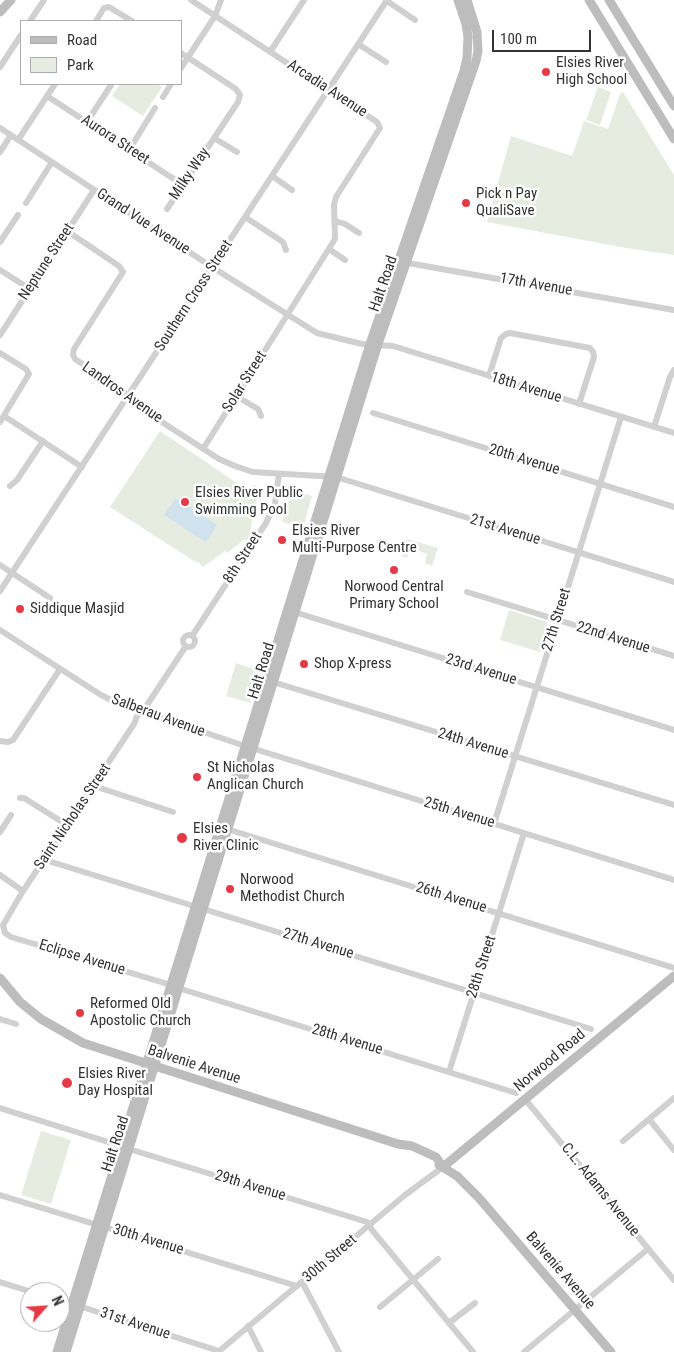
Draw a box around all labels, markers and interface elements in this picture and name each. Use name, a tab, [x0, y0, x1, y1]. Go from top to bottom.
legend	[20, 20, 182, 85]
scale bar	[494, 20, 593, 52]
text: 100 m	[500, 30, 537, 48]
text: Road	[67, 31, 97, 49]
place label: Elsies River High School	[556, 54, 627, 89]
text: Park	[67, 56, 94, 74]
street label: Arcadia Avenue	[284, 56, 370, 122]
marker: Elsies River High School	[540, 66, 552, 78]
street label: Aurora Street	[77, 111, 153, 169]
street label: Milky Way	[166, 144, 214, 204]
street label: Grand Vue Avenue	[93, 185, 193, 259]
place label: Pick n Pay QualiSave	[476, 185, 537, 220]
marker: Pick n Pay QualiSave	[460, 197, 472, 209]
street label: Neptune Street	[15, 220, 79, 304]
street label: Southern Cross Street	[151, 237, 237, 355]
street label: Halt Road	[366, 254, 402, 314]
street label: 17th Avenue	[498, 270, 574, 300]
street label: Solar Street	[219, 348, 271, 416]
street label: Landros Avenue	[78, 359, 166, 427]
street label: 18th Avenue	[488, 369, 564, 407]
street label: 20th Avenue	[486, 441, 562, 479]
place label: Elsies River Public Swimming Pool	[195, 484, 303, 519]
marker: Elsies River Public Swimming Pool	[179, 496, 191, 508]
street label: 21st Avenue	[468, 511, 542, 549]
place label: Elsies River Multi-Purpose Centre	[292, 522, 417, 557]
street label: 8th Street	[220, 529, 266, 587]
marker: Elsies River Multi-Purpose Centre	[276, 534, 288, 546]
marker: Norwood Central Primary School	[388, 564, 400, 576]
place label: Norwood Central Primary School	[344, 578, 444, 613]
street label: 27th Street	[539, 586, 575, 654]
place label: Siddique Masjid	[30, 600, 124, 618]
marker: Siddique Masjid	[14, 603, 26, 615]
street label: 22nd Avenue	[574, 618, 652, 658]
street label: Halt Road	[245, 641, 279, 701]
street label: 23rd Avenue	[443, 651, 519, 689]
place label: Shop X-press	[314, 655, 392, 673]
marker: Shop X-press	[298, 658, 310, 670]
street label: Salberau Avenue	[109, 691, 207, 741]
street label: 24th Avenue	[435, 725, 511, 763]
place label: St Nicholas Anglican Church	[207, 759, 304, 794]
street label: Saint Nicholas Street	[31, 761, 115, 873]
marker: St Nicholas Anglican Church	[191, 771, 203, 783]
street label: 25th Avenue	[421, 794, 497, 832]
place label: Elsies River Clinic	[193, 820, 259, 855]
marker: Elsies River Clinic	[175, 831, 189, 845]
place label: Norwood Methodist Church	[240, 871, 345, 906]
street label: 26th Avenue	[413, 879, 489, 917]
marker: Norwood Methodist Church	[224, 883, 236, 895]
street label: 27th Avenue	[280, 925, 356, 963]
street label: 28th Street	[463, 933, 501, 1001]
street label: Eclipse Avenue	[37, 936, 127, 980]
place label: Reformed Old Apostolic Church	[90, 995, 191, 1030]
marker: Reformed Old Apostolic Church	[74, 1007, 86, 1019]
street label: 28th Avenue	[309, 1021, 385, 1059]
street label: Norwood Road	[511, 1026, 589, 1096]
street label: Balvenie Avenue	[145, 1042, 243, 1088]
place label: Elsies River Day Hospital	[78, 1065, 153, 1100]
marker: Elsies River Day Hospital	[60, 1076, 74, 1090]
street label: Halt Road	[98, 1114, 134, 1174]
street label: C.L. Adams Avenue	[557, 1140, 643, 1240]
street label: 29th Avenue	[212, 1167, 288, 1205]
street label: 30th Avenue	[110, 1221, 186, 1259]
street label: Balvenie Avenue	[522, 1229, 598, 1313]
street label: 30th Street	[299, 1231, 361, 1287]
north arrow	[20, 1282, 70, 1332]
text: N	[49, 1293, 67, 1308]
street label: 31st Avenue	[98, 1304, 172, 1344]

